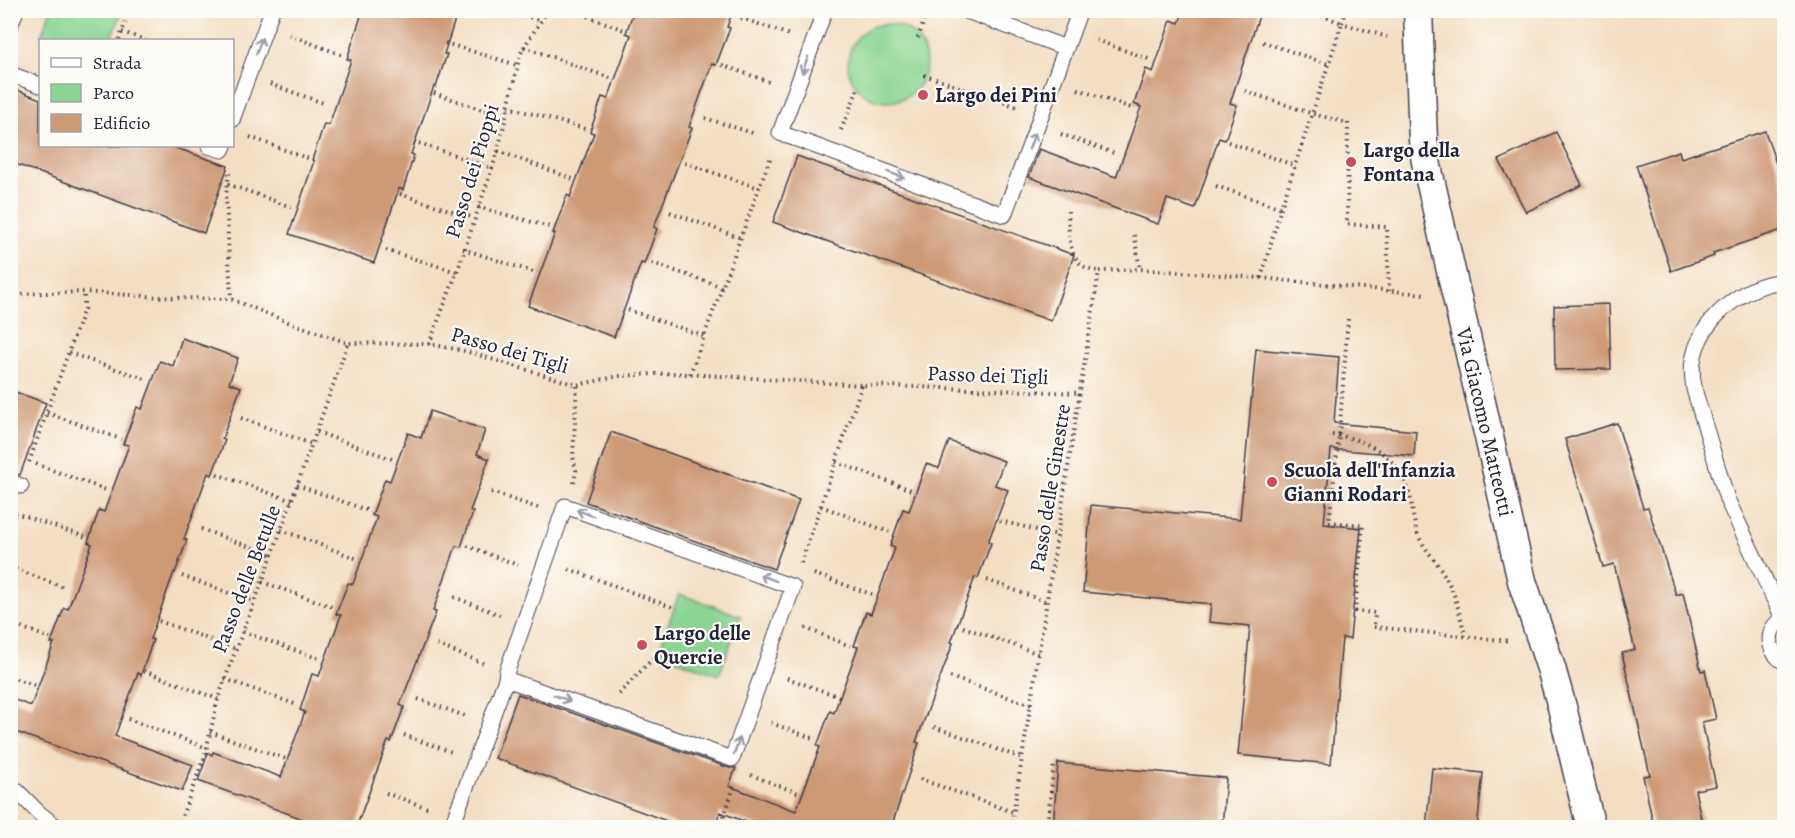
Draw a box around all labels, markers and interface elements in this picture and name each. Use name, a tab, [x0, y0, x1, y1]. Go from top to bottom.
one-way arrow	[255, 37, 266, 55]
legend	[39, 39, 234, 147]
text: Strada	[93, 51, 142, 75]
one-way arrow	[799, 55, 810, 74]
text: Parco	[93, 81, 134, 105]
place label: Largo dei Pini	[935, 81, 1057, 109]
marker: Largo dei Pini	[916, 88, 930, 102]
street label: Passo dei Pioppi	[438, 100, 506, 242]
text: Edificio	[93, 111, 150, 135]
one-way arrow	[1027, 132, 1038, 151]
place label: Largo della Fontana	[1363, 136, 1461, 188]
marker: Largo della Fontana	[1344, 155, 1358, 169]
one-way arrow	[886, 171, 905, 182]
street label: Passo dei Tigli	[448, 320, 572, 380]
street label: Via Giacomo Matteotti	[1449, 324, 1520, 519]
street label: Passo dei Tigli	[927, 359, 1049, 391]
street label: Passo delle Ginestre	[1023, 402, 1077, 574]
place label: Scuola dell'Infanzia Gianni Rodari	[1284, 456, 1456, 508]
marker: Scuola dell'Infanzia Gianni Rodari	[1265, 475, 1279, 489]
street label: Passo delle Betulle	[205, 501, 287, 657]
one-way arrow	[576, 507, 594, 518]
one-way arrow	[759, 572, 778, 583]
place label: Largo delle Quercie	[654, 619, 751, 671]
marker: Largo delle Quercie	[635, 638, 649, 652]
one-way arrow	[552, 694, 570, 705]
one-way arrow	[732, 737, 743, 756]

